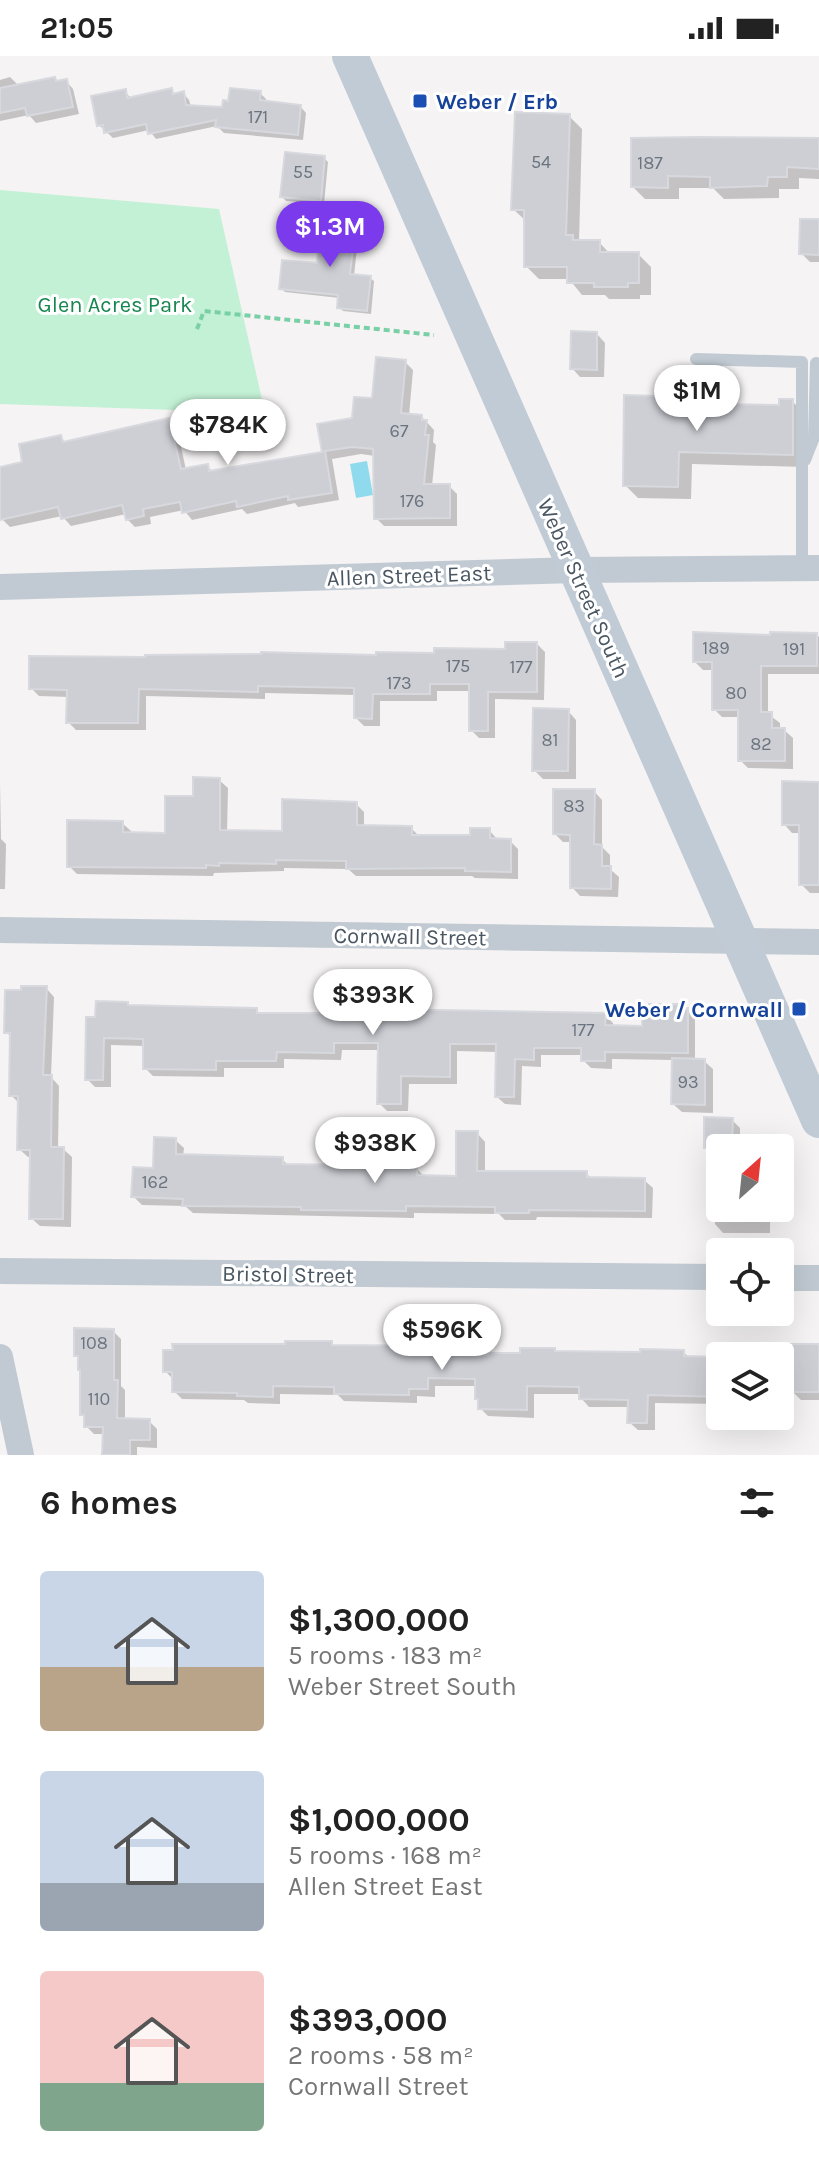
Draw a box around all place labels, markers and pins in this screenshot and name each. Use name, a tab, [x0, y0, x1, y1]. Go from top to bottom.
place label: Weber / Erb	[436, 89, 558, 115]
marker: Weber / Erb	[411, 92, 429, 110]
pin: $1.3M	[274, 201, 386, 269]
pin: $1M	[658, 365, 736, 433]
pin: $784K	[172, 399, 284, 467]
pin: $393K	[317, 969, 429, 1037]
place label: Weber / Cornwall	[604, 997, 783, 1023]
marker: Weber / Cornwall	[790, 1000, 808, 1018]
pin: $938K	[319, 1117, 431, 1185]
pin: $596K	[386, 1304, 498, 1372]

